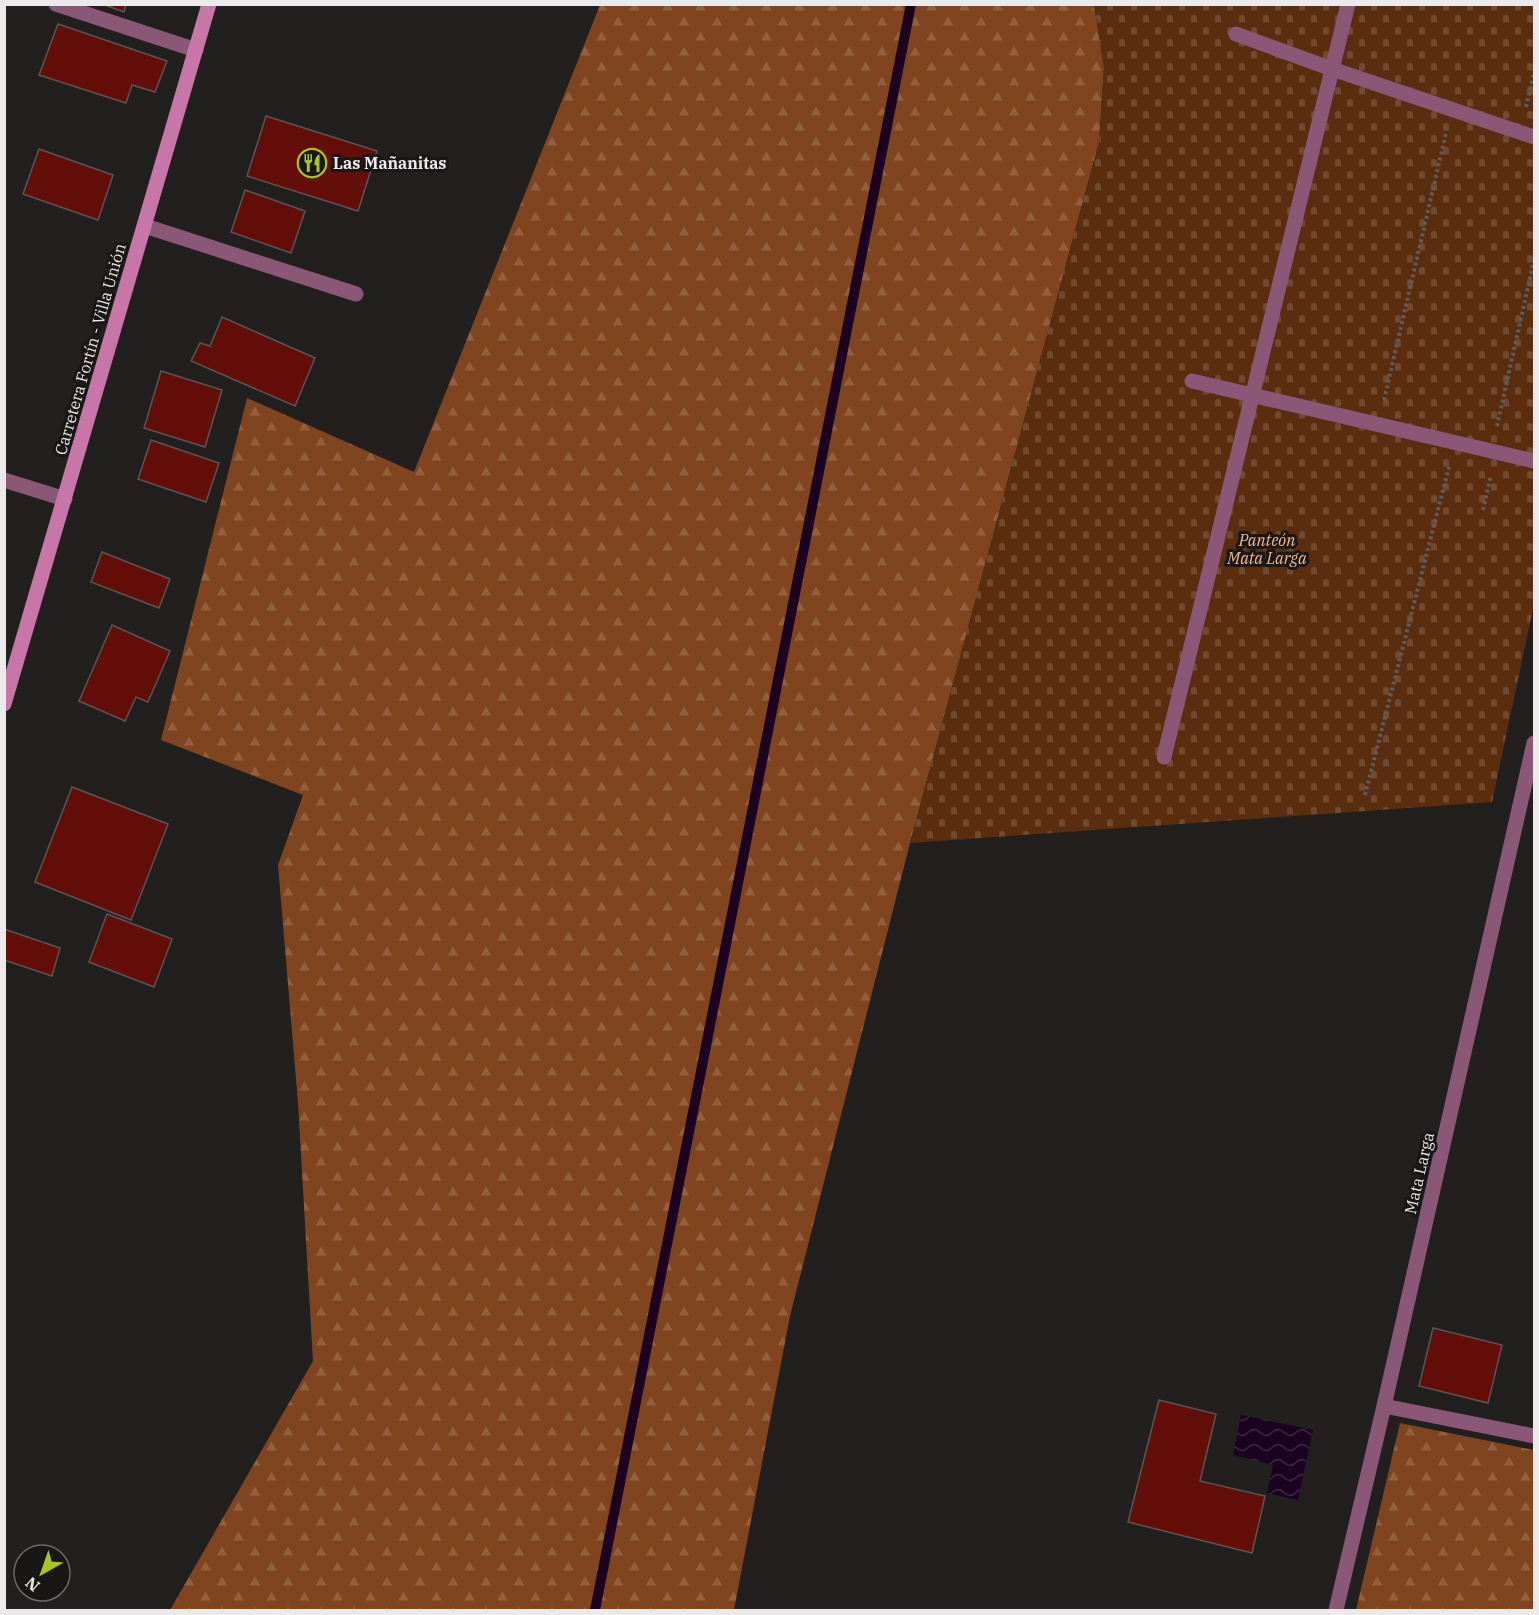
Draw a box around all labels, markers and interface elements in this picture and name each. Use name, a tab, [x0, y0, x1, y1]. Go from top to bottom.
restaurant icon: Las Mañanitas	[296, 147, 328, 179]
place label: Las Mañanitas	[333, 153, 446, 173]
street label: Carretera Fortín - Villa Unión	[50, 241, 130, 457]
park label: Panteón Mata Larga	[1226, 530, 1307, 568]
street label: Mata Larga	[1400, 1130, 1438, 1216]
north arrow	[12, 1543, 72, 1603]
text: N	[21, 1573, 44, 1596]

